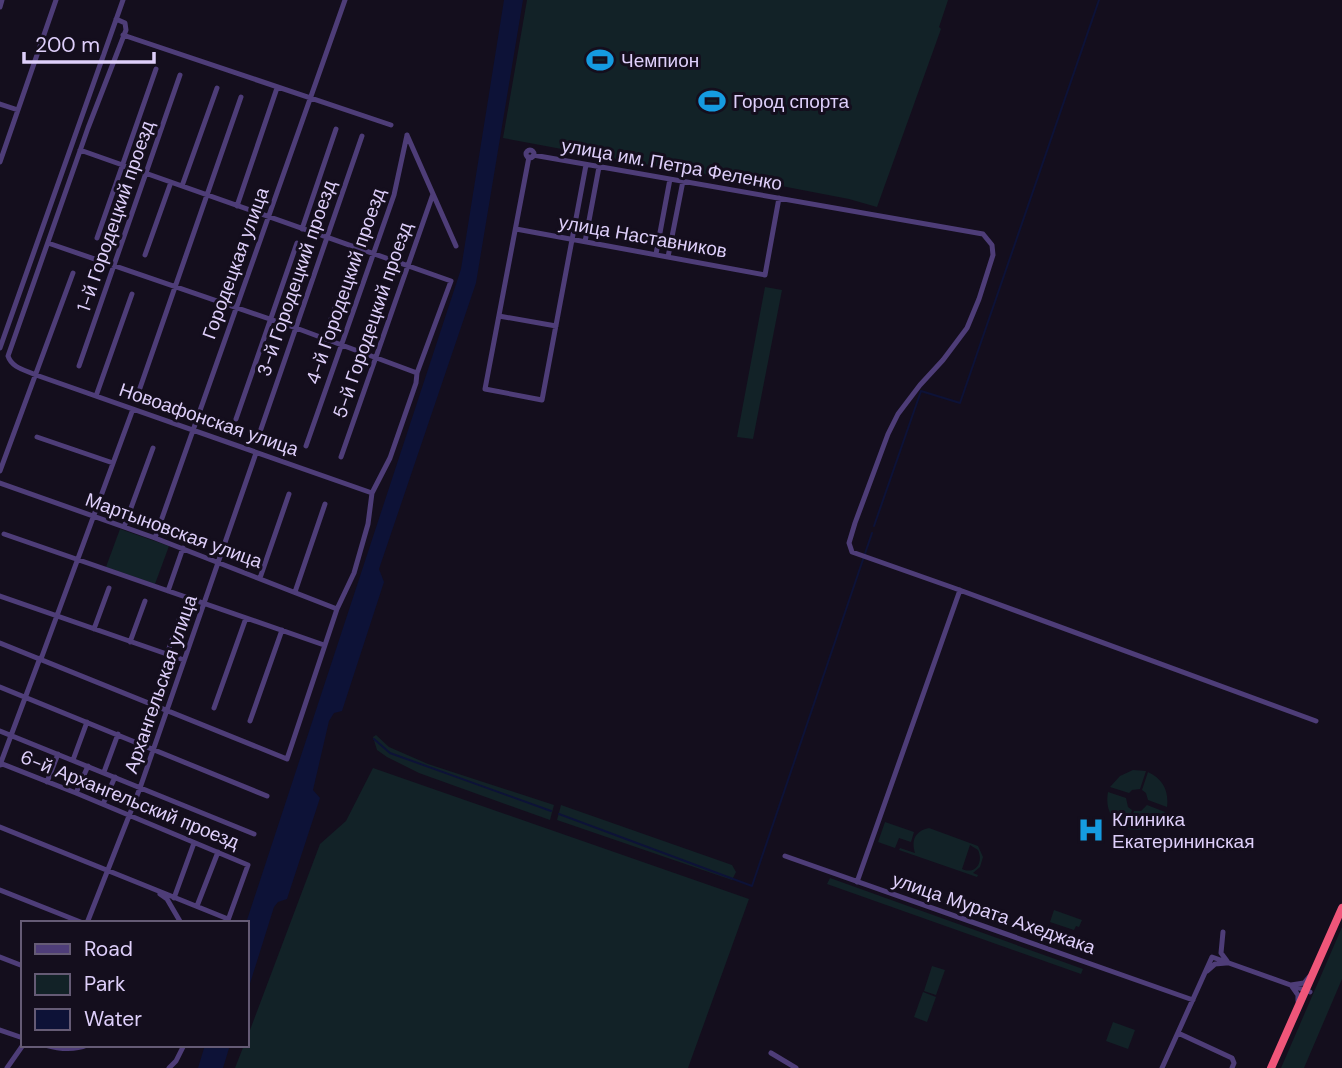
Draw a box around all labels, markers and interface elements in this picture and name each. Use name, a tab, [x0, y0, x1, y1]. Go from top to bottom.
scale bar	[24, 21, 154, 65]
text: 200 m	[35, 31, 100, 59]
sports icon: Чемпион	[585, 45, 615, 75]
place label: Чемпион	[621, 48, 699, 73]
sports icon: Город спорта	[697, 86, 727, 116]
place label: Город спорта	[733, 89, 849, 114]
street label: 1-й Городецкий проезд	[71, 117, 160, 315]
street label: улица им. Петра Феленко	[559, 133, 784, 196]
street label: 3-й Городецкий проезд	[251, 177, 342, 379]
street label: Городецкая улица	[196, 183, 275, 342]
street label: 4-й Городецкий проезд	[300, 185, 391, 388]
street label: улица Наставников	[557, 209, 729, 264]
street label: 5-й Городецкий проезд	[327, 219, 418, 422]
street label: Новоафонская улица	[116, 377, 302, 462]
street label: Мартыновская улица	[82, 487, 266, 574]
street label: Архангельская улица	[118, 591, 203, 777]
street label: 6-й Архангельский проезд	[17, 744, 243, 855]
place label: Клиника Екатерининская	[1112, 807, 1254, 854]
hospital icon: Клиника Екатерининская	[1076, 815, 1106, 845]
street label: улица Мурата Ахеджака	[889, 867, 1099, 960]
legend	[21, 921, 248, 1047]
text: Road	[84, 935, 133, 963]
text: Park	[84, 970, 126, 998]
text: Water	[84, 1005, 142, 1033]

